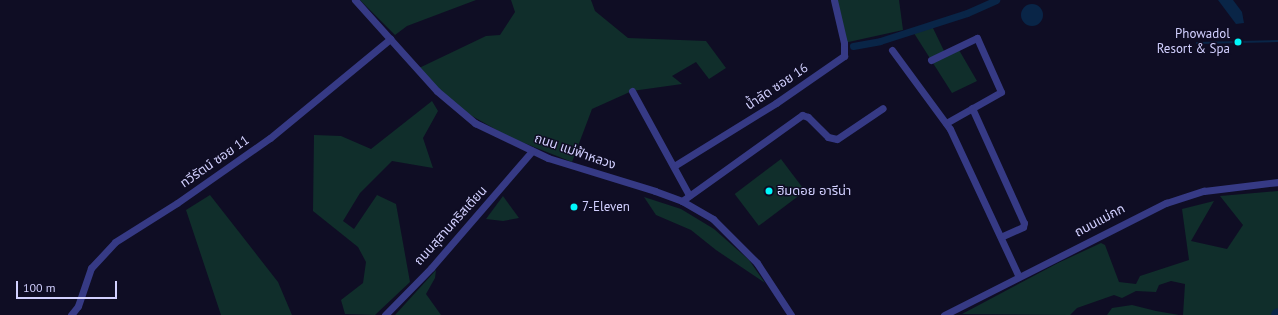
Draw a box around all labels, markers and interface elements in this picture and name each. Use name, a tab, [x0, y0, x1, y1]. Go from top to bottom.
place label: Phowadol Resort & Spa	[1157, 27, 1230, 58]
marker: Phowadol Resort & Spa	[1233, 37, 1243, 47]
street label: น้ำลัด ซอย 16	[743, 60, 811, 114]
street label: ถนน แม่ฟ้าหลวง	[532, 131, 618, 173]
street label: ทวีรัตน์ ซอย 11	[178, 133, 252, 191]
street label: ถนนสุสานคริสเตียน	[411, 183, 491, 269]
place label: ฮิมดอย อารีน่า	[777, 183, 851, 199]
marker: ฮิมดอย อารีน่า	[764, 186, 774, 196]
place label: 7-Eleven	[582, 199, 630, 215]
street label: ถนนแม่กก	[1072, 201, 1128, 241]
marker: 7-Eleven	[569, 202, 579, 212]
scale bar	[18, 273, 119, 299]
text: 100 m	[23, 280, 56, 295]

